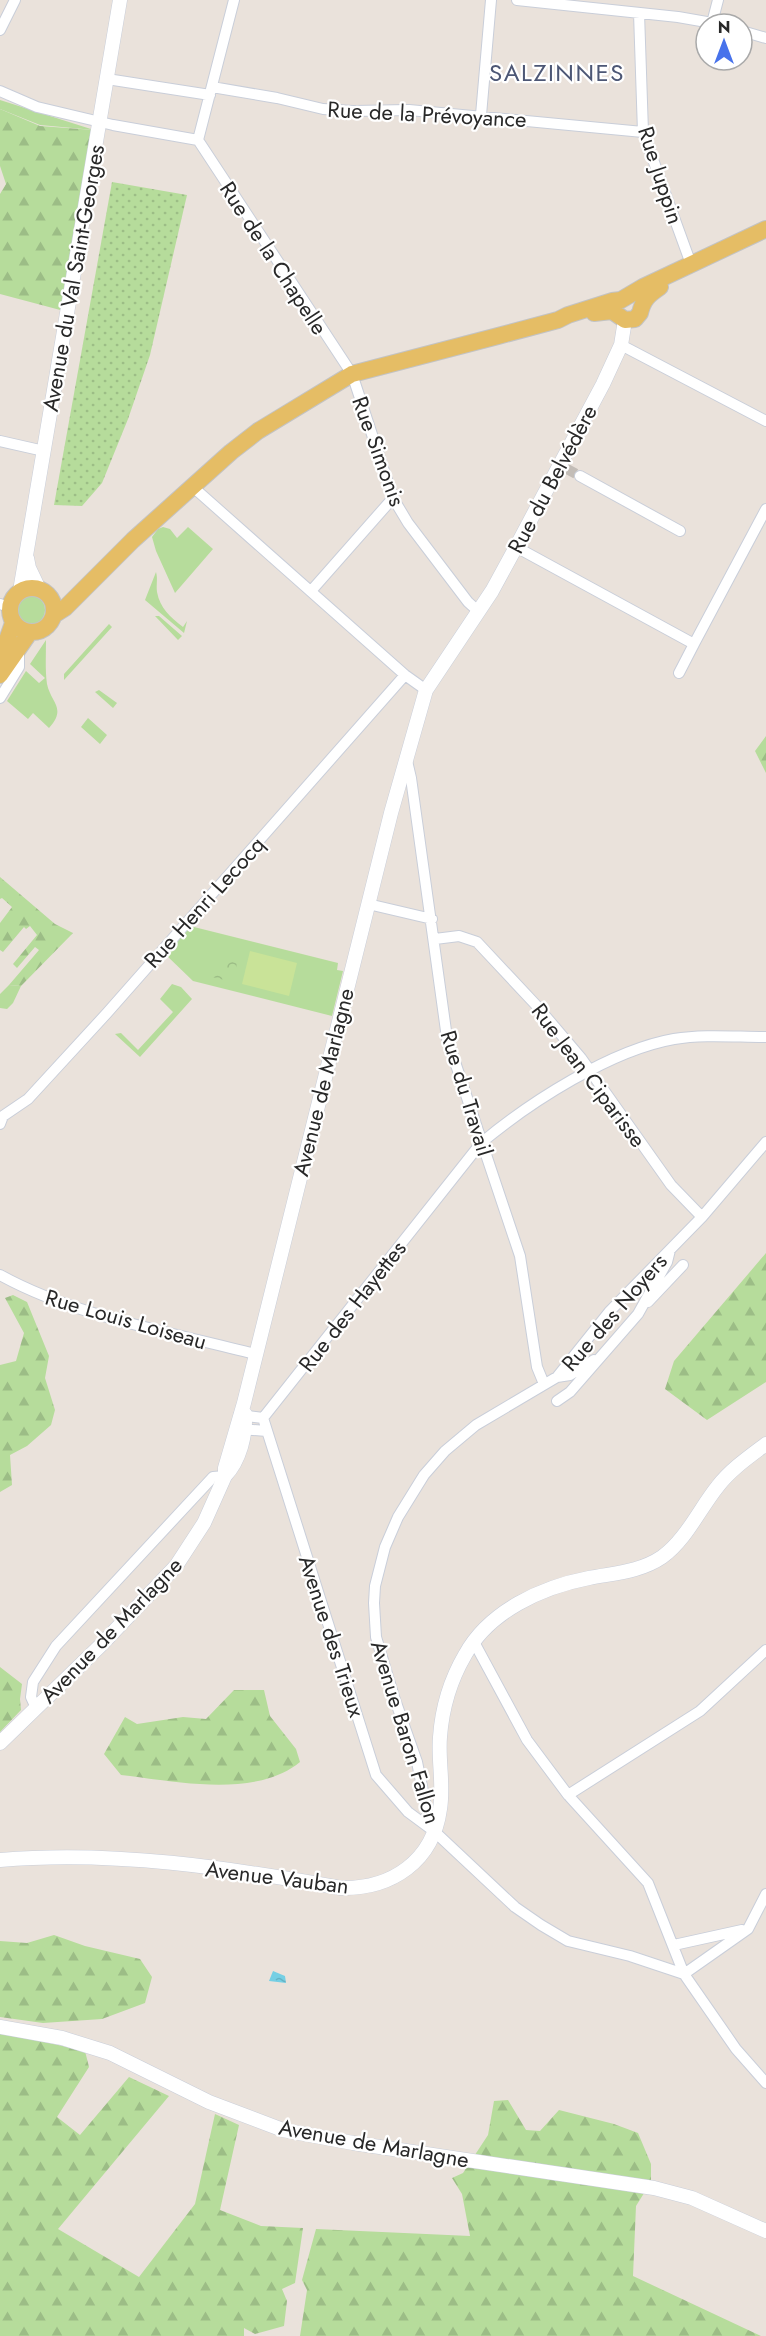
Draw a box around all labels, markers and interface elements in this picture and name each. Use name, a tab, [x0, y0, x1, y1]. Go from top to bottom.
north arrow	[694, 12, 754, 72]
text: N	[718, 16, 730, 39]
district label: SALZINNES	[489, 55, 625, 90]
street label: Rue de la Prévoyance	[327, 93, 527, 135]
street label: Rue Juppin	[630, 122, 692, 228]
street label: Avenue du Val Saint-Georges	[34, 142, 112, 414]
street label: Rue de la Chapelle	[212, 175, 336, 341]
street label: Rue Simonis	[344, 392, 414, 511]
street label: Rue du Belvédère	[499, 399, 605, 559]
street label: Rue Henri Lecocq	[136, 829, 272, 975]
street label: Avenue de Marlagne	[284, 985, 362, 1179]
street label: Rue Jean Ciparisse	[524, 996, 654, 1154]
street label: Rue du Travail	[433, 1026, 501, 1160]
street label: Rue des Hayettes	[291, 1233, 414, 1378]
street label: Rue des Noyers	[554, 1246, 674, 1378]
street label: Rue Louis Loiseau	[42, 1281, 210, 1357]
street label: Avenue de Marlagne	[33, 1550, 189, 1710]
street label: Avenue des Trieux	[291, 1551, 373, 1722]
street label: Avenue Baron Fallon	[363, 1636, 449, 1828]
street label: Avenue Vauban	[203, 1852, 351, 1902]
street label: Avenue de Marlagne	[276, 2111, 472, 2175]

